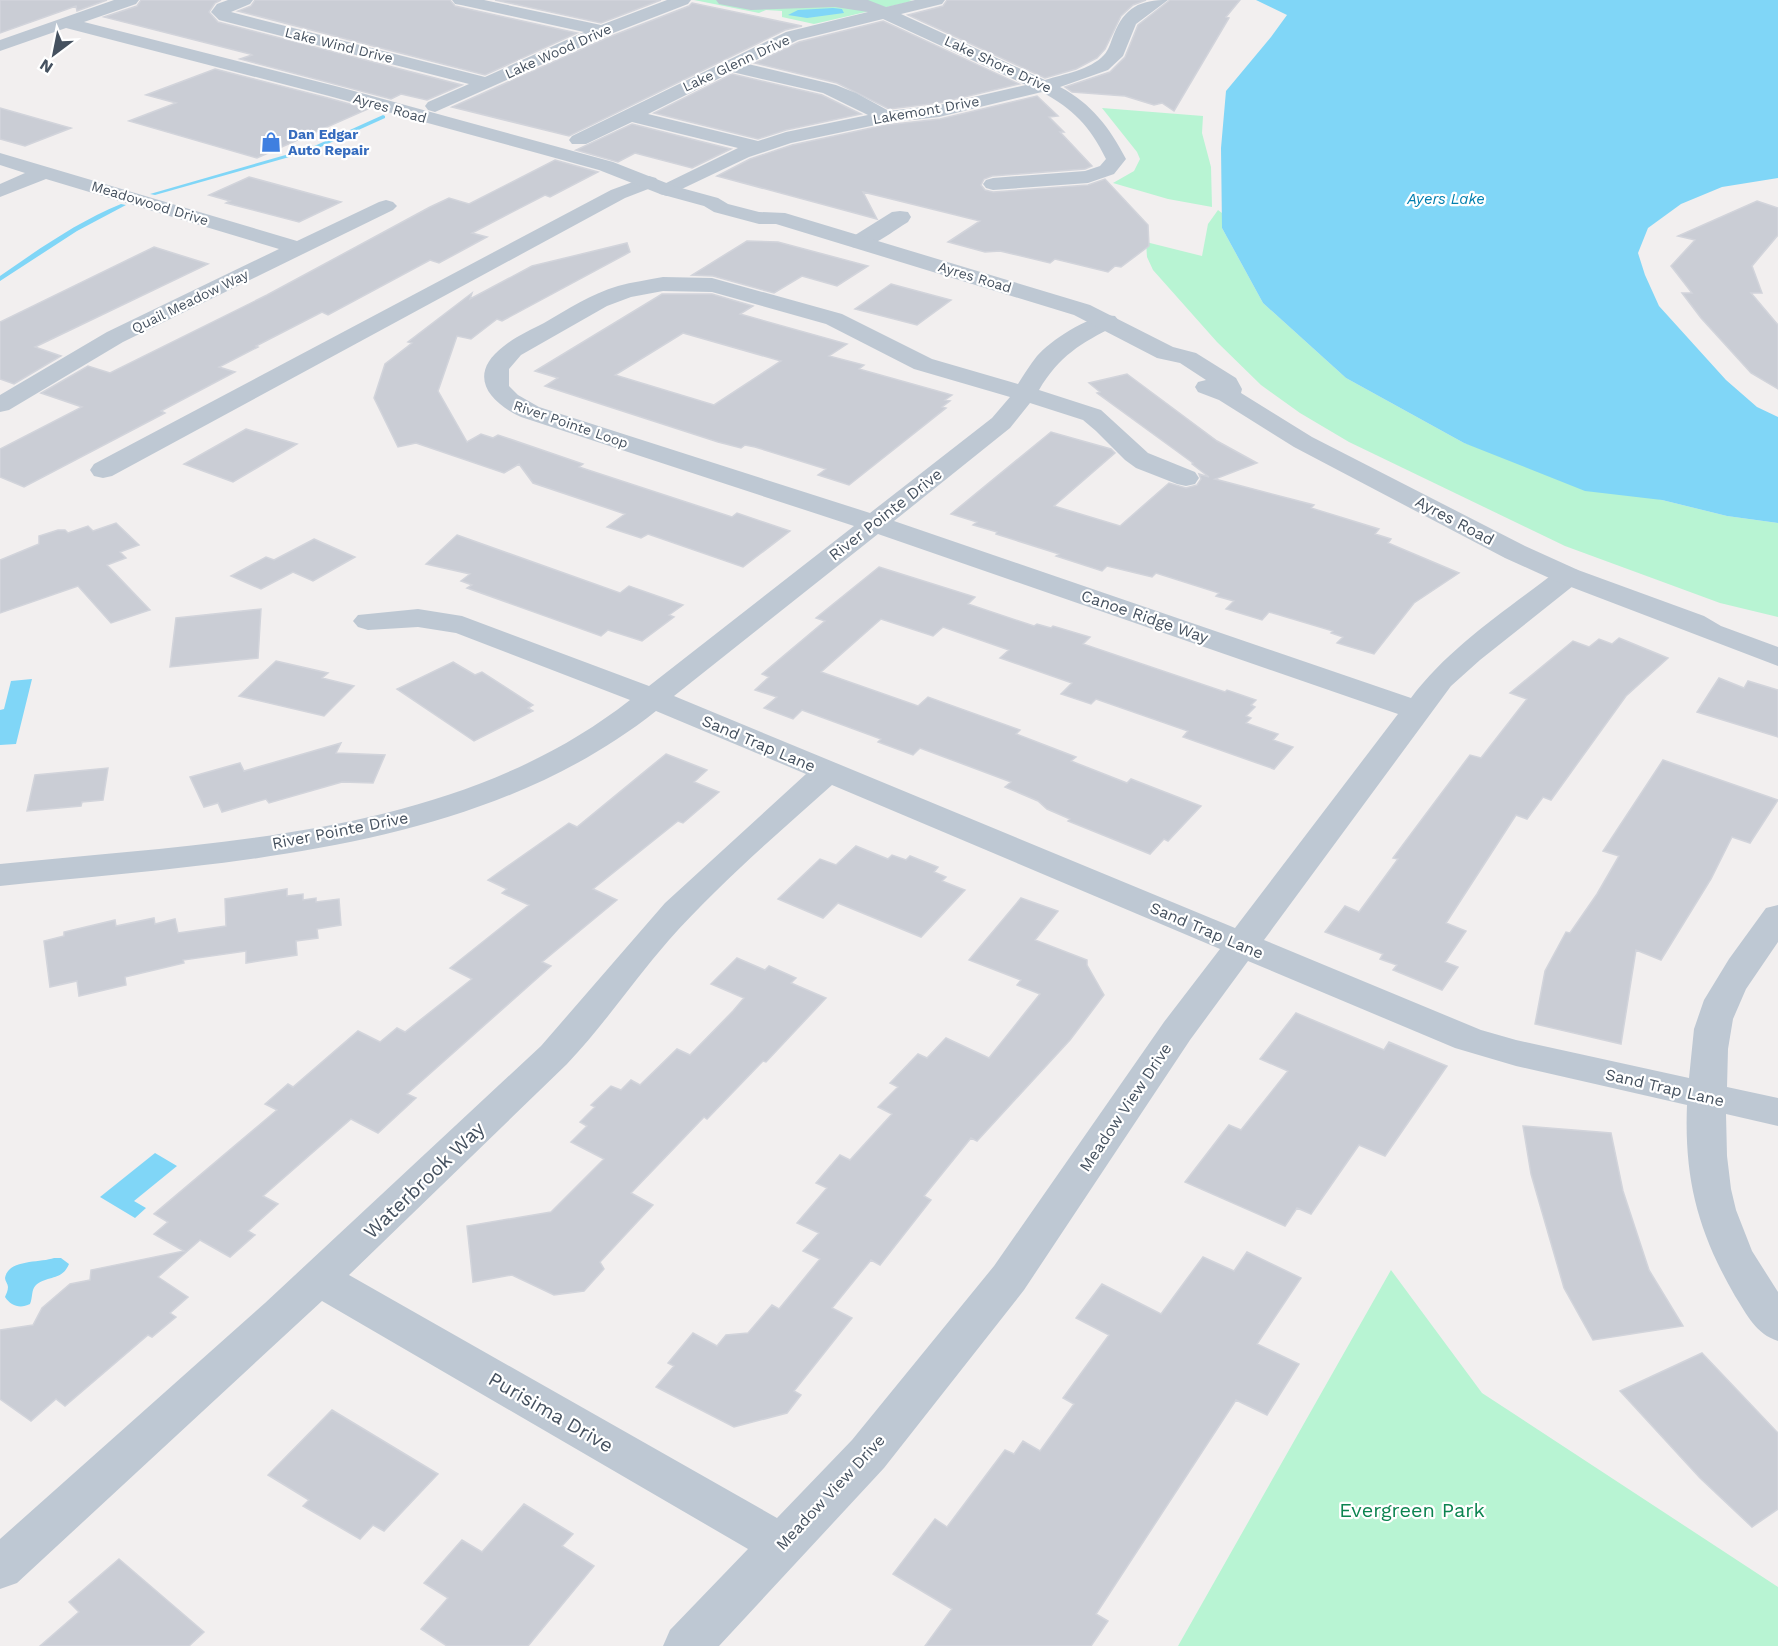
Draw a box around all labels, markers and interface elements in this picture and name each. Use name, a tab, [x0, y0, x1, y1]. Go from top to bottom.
street label: Lake Wood Drive	[502, 20, 614, 82]
north arrow	[24, 24, 84, 84]
street label: Lake Wind Drive	[283, 24, 395, 66]
street label: Lake Glenn Drive	[680, 31, 792, 95]
street label: Lake Shore Drive	[942, 32, 1054, 96]
text: N	[36, 55, 56, 77]
street label: Ayres Road	[351, 90, 429, 126]
street label: Lakemont Drive	[872, 93, 980, 127]
place label: Dan Edgar Auto Repair	[288, 126, 369, 158]
shop icon: Dan Edgar Auto Repair	[259, 130, 283, 154]
street label: Meadowood Drive	[90, 178, 210, 228]
water label: Ayers Lake	[1406, 190, 1485, 208]
street label: Ayres Road	[936, 258, 1014, 296]
street label: Quail Meadow Way	[129, 266, 252, 336]
street label: River Pointe Loop	[512, 397, 630, 451]
street label: River Pointe Drive	[825, 464, 946, 564]
street label: Ayres Road	[1412, 492, 1497, 549]
street label: Canoe Ridge Way	[1079, 586, 1212, 647]
street label: Sand Trap Lane	[699, 711, 818, 776]
street label: River Pointe Drive	[270, 808, 410, 853]
street label: Sand Trap Lane	[1147, 898, 1266, 963]
street label: Meadow View Drive	[1075, 1039, 1176, 1175]
street label: Sand Trap Lane	[1604, 1065, 1726, 1110]
street label: Waterbrook Way	[359, 1116, 490, 1244]
street label: Purisima Drive	[484, 1367, 618, 1457]
street label: Meadow View Drive	[772, 1431, 889, 1554]
park label: Evergreen Park	[1339, 1498, 1485, 1522]

